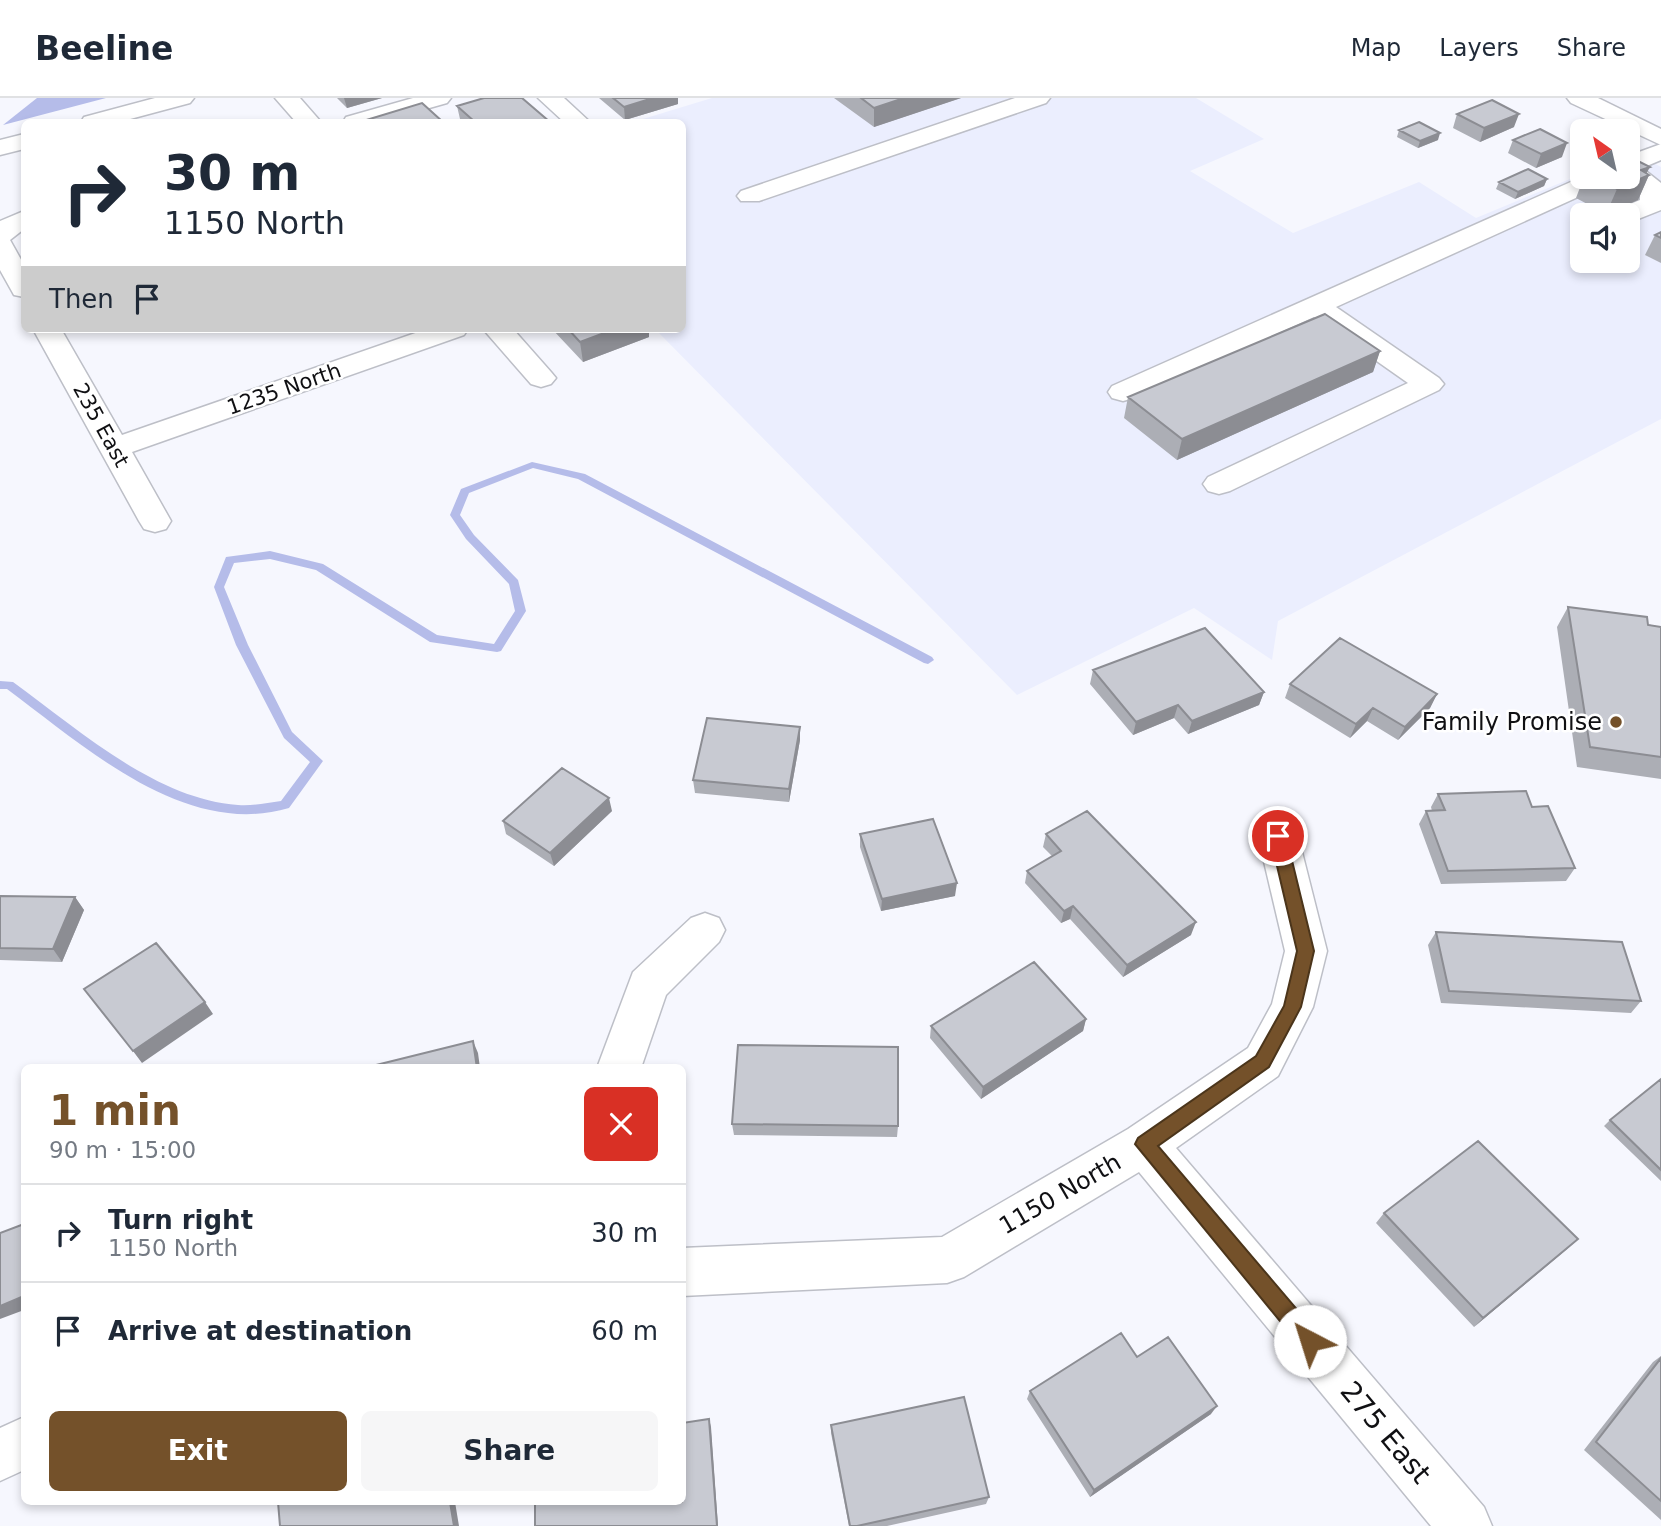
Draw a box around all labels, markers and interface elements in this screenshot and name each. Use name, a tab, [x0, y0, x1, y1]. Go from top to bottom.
text: Beeline	[35, 29, 173, 68]
text: Map	[1351, 34, 1401, 62]
text: Layers	[1439, 34, 1519, 62]
text: Share	[1557, 34, 1626, 62]
north arrow	[1570, 119, 1640, 189]
map controls	[1570, 119, 1640, 273]
text: 30 m	[164, 145, 300, 202]
icon: right	[49, 147, 140, 238]
button: sound	[1570, 203, 1640, 273]
text: 1150 North	[164, 204, 345, 242]
icon: arrive	[128, 280, 166, 318]
text: Then	[49, 284, 114, 314]
street label: 1235 North	[224, 358, 344, 420]
street label: 235 East	[68, 379, 134, 471]
place label: Family Promise	[1422, 708, 1602, 736]
marker: Family Promise	[1608, 714, 1624, 730]
pin	[1248, 806, 1308, 866]
icon: arrive	[1259, 817, 1297, 855]
text: 1 min	[49, 1086, 181, 1135]
button: close	[584, 1087, 658, 1161]
text: 90 m · 15:00	[49, 1137, 196, 1163]
street label: 1150 North	[994, 1148, 1126, 1240]
text: Turn right	[108, 1205, 253, 1235]
icon: right	[49, 1214, 87, 1252]
text: 30 m	[591, 1218, 658, 1248]
text: 1150 North	[108, 1235, 238, 1261]
position arrow	[1273, 1304, 1347, 1378]
icon: arrive	[49, 1312, 87, 1350]
text: Arrive at destination	[108, 1316, 412, 1346]
text: 60 m	[591, 1316, 658, 1346]
street label: 275 East	[1334, 1375, 1438, 1490]
button: Exit	[49, 1411, 347, 1491]
button: Share	[361, 1411, 658, 1491]

